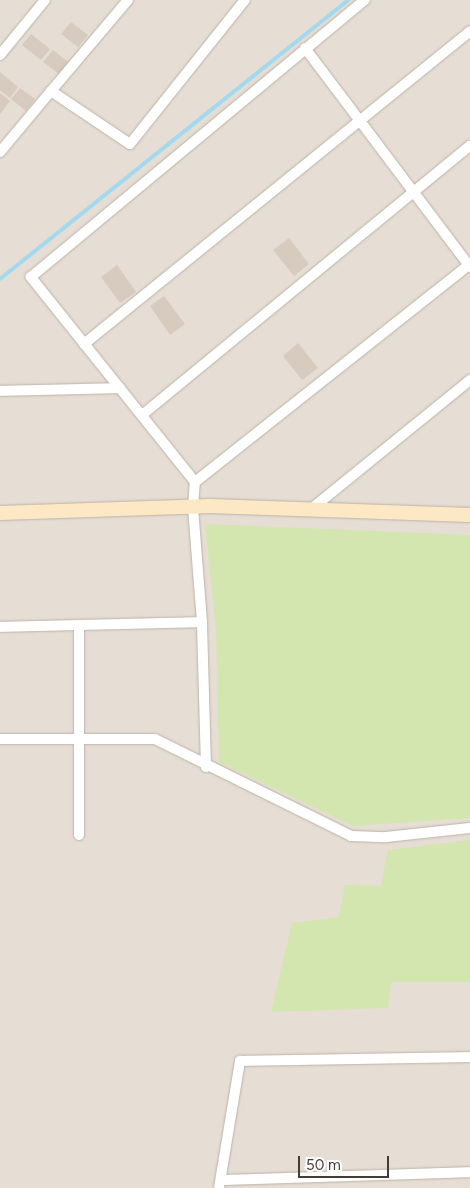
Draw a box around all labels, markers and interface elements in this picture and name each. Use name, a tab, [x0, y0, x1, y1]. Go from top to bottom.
scale bar	[300, 1146, 391, 1178]
text: 50 m	[306, 1156, 341, 1174]

